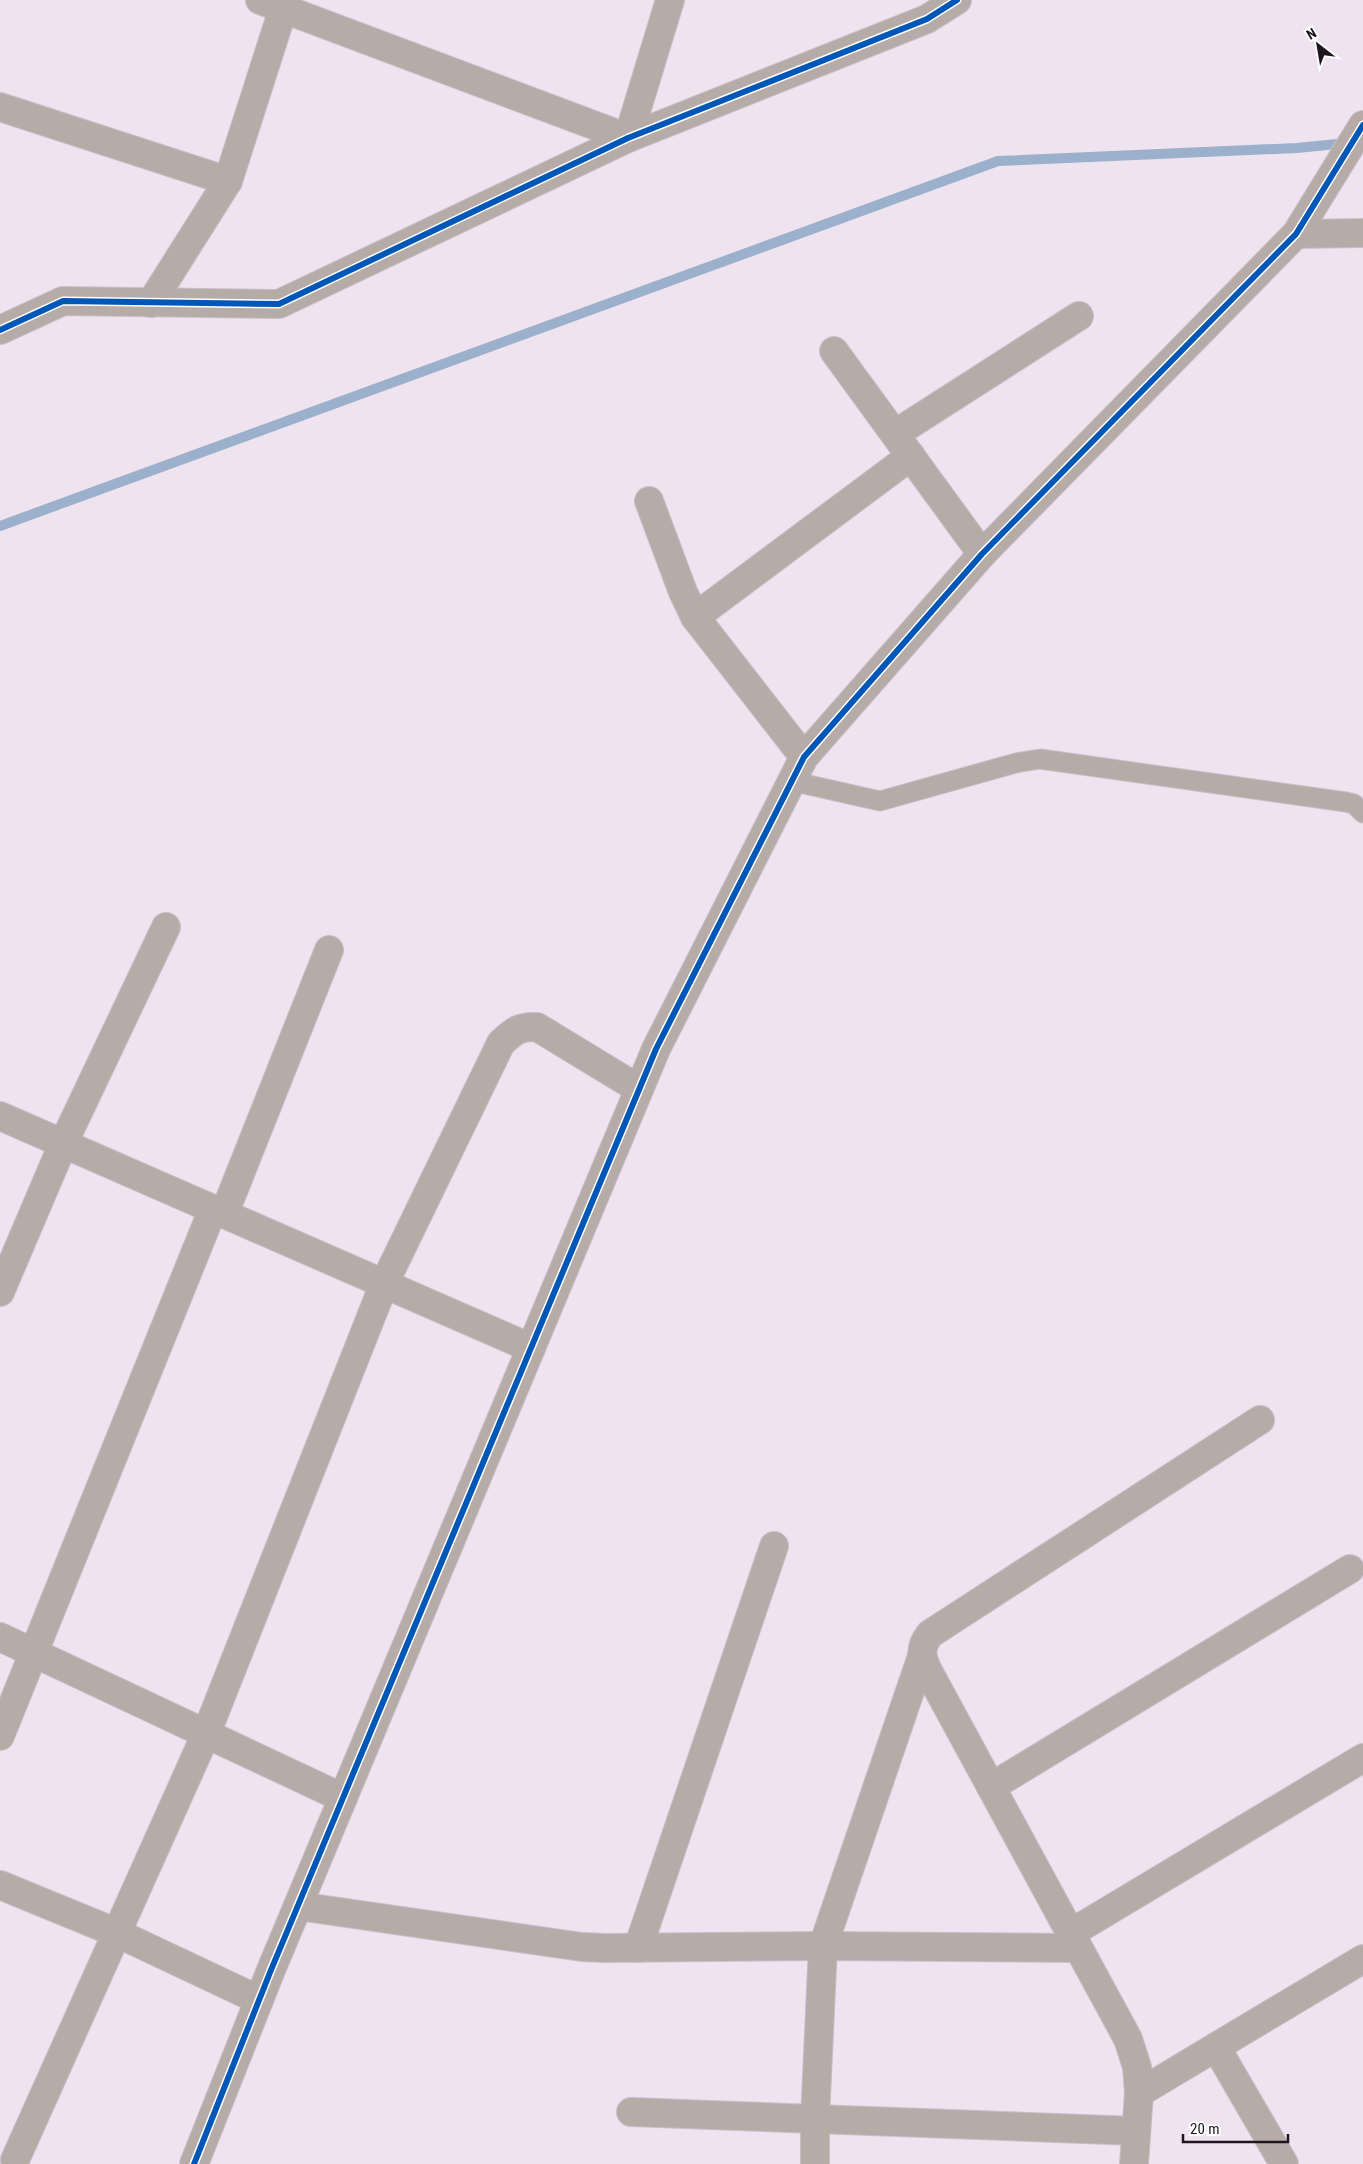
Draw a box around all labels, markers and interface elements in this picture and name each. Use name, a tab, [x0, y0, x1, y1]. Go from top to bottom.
north arrow	[1293, 20, 1343, 70]
text: N	[1304, 25, 1319, 43]
scale bar	[1183, 2112, 1288, 2144]
text: 20 m	[1190, 2120, 1220, 2138]

